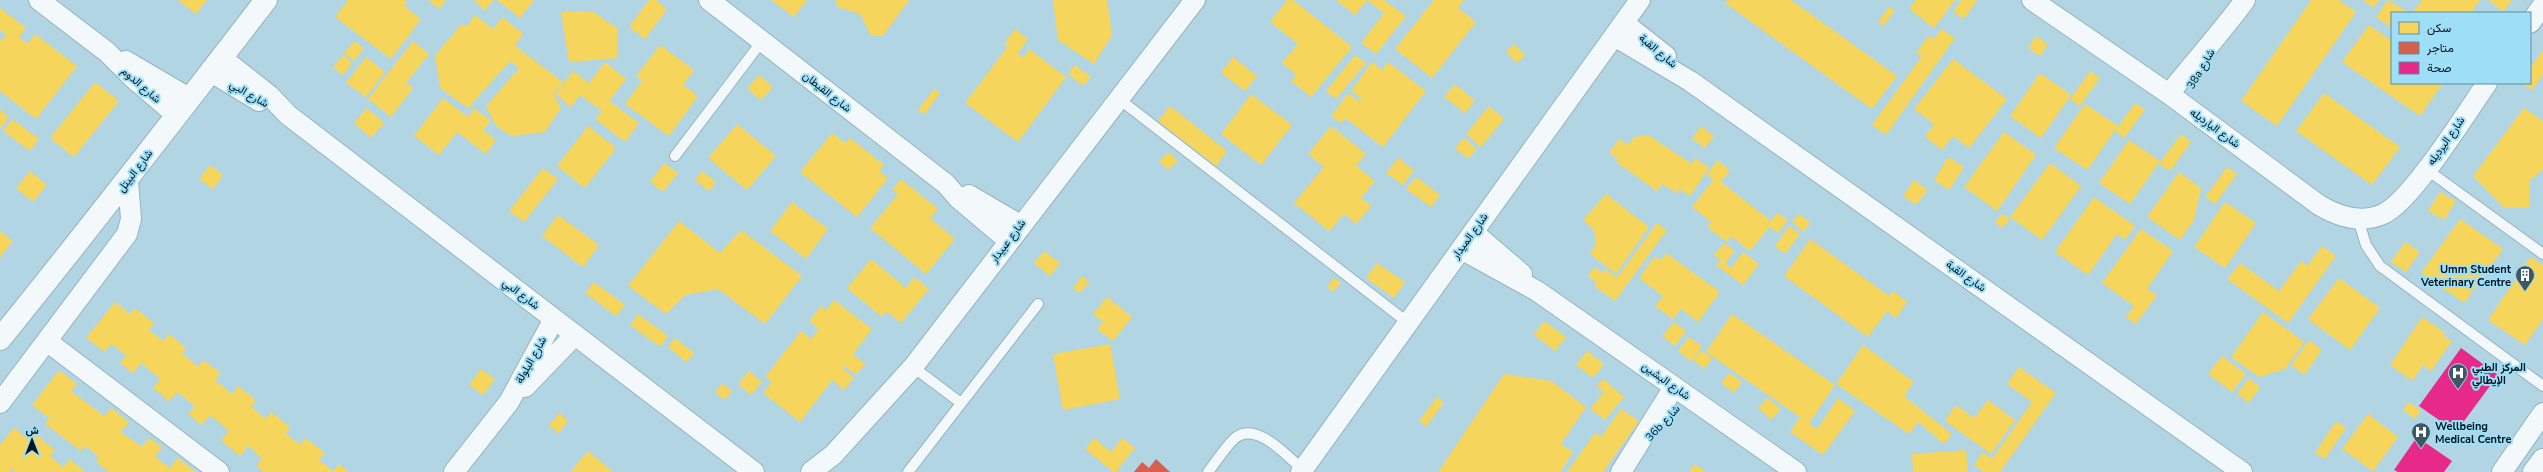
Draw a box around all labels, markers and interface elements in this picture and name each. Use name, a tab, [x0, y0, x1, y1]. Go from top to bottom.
legend	[2391, 12, 2531, 84]
text: سكن	[2427, 20, 2451, 36]
street label: شارع القبة	[1636, 31, 1681, 72]
text: متاجر	[2426, 40, 2454, 56]
street label: 38a شارع	[2184, 46, 2219, 92]
text: صحة	[2427, 60, 2451, 76]
street label: شارع الدوم	[118, 64, 164, 107]
street label: شارع القيطان	[800, 68, 855, 116]
street label: شارع البي	[226, 77, 271, 113]
street label: شارع اليارديله	[2187, 105, 2243, 151]
street label: شارع اليرديله	[2424, 113, 2468, 168]
street label: شارع البيتل	[114, 146, 156, 196]
street label: شارع الميدار	[1448, 210, 1492, 263]
street label: شارع عبيدار	[986, 216, 1029, 267]
street label: شارع القبة	[1943, 257, 1989, 295]
place label: Umm Student Veterinary Centre	[2420, 262, 2512, 290]
building icon: Umm Student Veterinary Centre	[2514, 264, 2536, 292]
street label: شارع البي	[498, 275, 543, 315]
street label: شارع البلولة	[512, 333, 550, 386]
street label: شارع البشين	[1639, 359, 1694, 403]
place label: المركز الطبي الإيطالي	[2472, 360, 2526, 389]
hospital icon: المركز الطبي الإيطالي	[2447, 362, 2469, 390]
street label: 36b شارع	[1642, 401, 1684, 444]
place label: Wellbeing Medical Centre	[2435, 419, 2511, 447]
north arrow	[12, 420, 52, 460]
hospital icon: Wellbeing Medical Centre	[2410, 421, 2432, 449]
text: ش	[25, 423, 39, 438]

